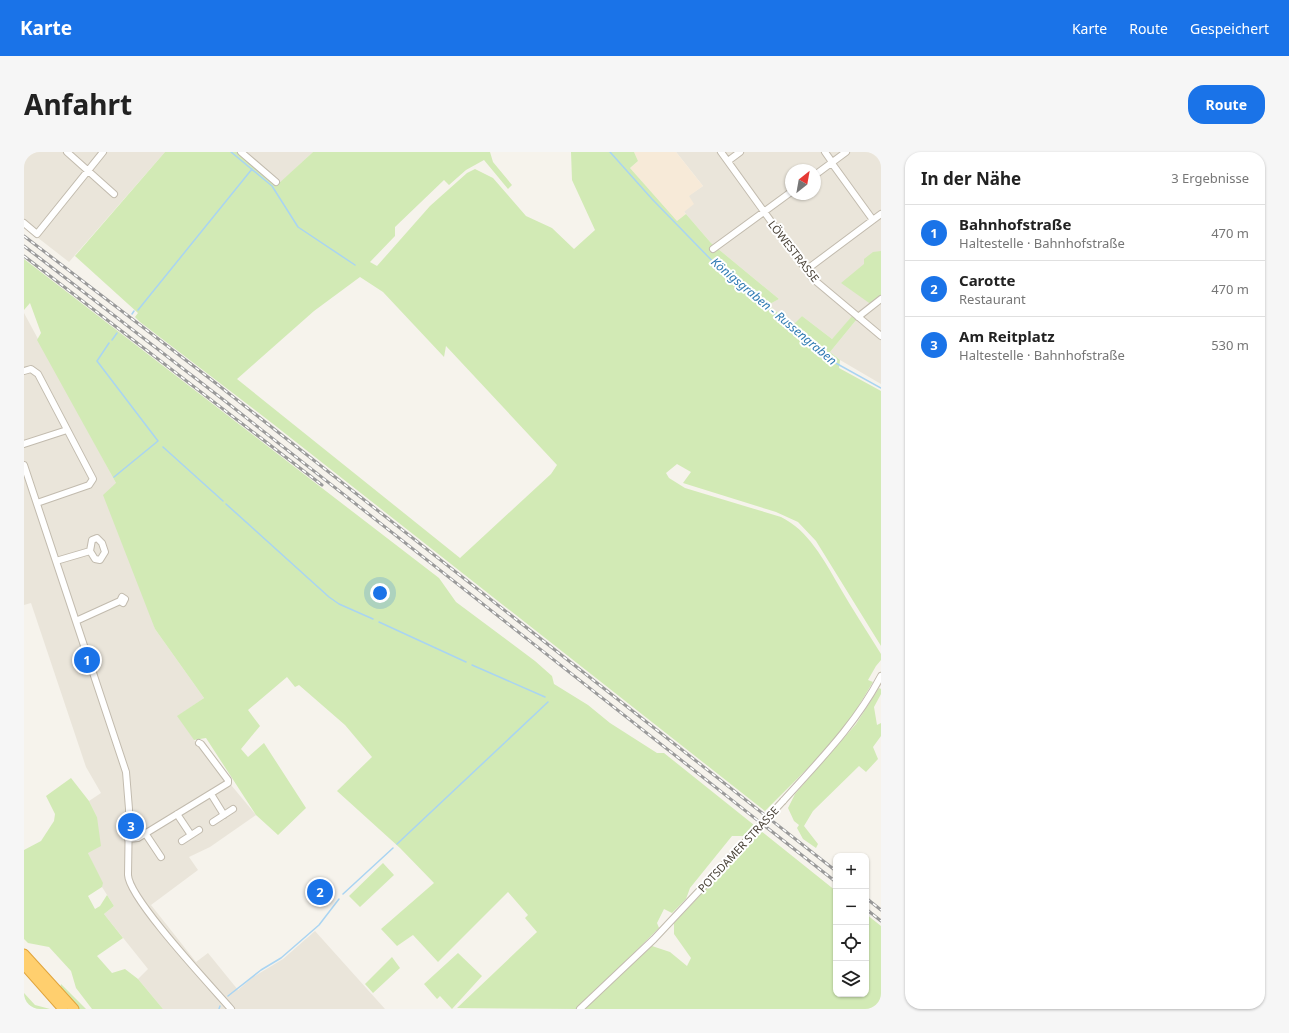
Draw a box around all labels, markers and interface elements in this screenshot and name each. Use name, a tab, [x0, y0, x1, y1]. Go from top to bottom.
text: Karte	[20, 15, 72, 41]
text: Karte	[1072, 19, 1107, 38]
text: Route	[1129, 19, 1168, 38]
text: Gespeichert	[1190, 19, 1269, 38]
text: Anfahrt	[24, 85, 132, 123]
button: Route	[1188, 85, 1265, 124]
north arrow	[785, 164, 821, 200]
text: In der Nähe	[921, 167, 1021, 190]
text: 3 Ergebnisse	[1171, 169, 1249, 187]
text: Bahnhofstraße	[959, 214, 1071, 234]
street label: LÖWESTRASSE	[765, 217, 823, 285]
text: 1	[930, 224, 938, 242]
text: 470 m	[1211, 224, 1249, 242]
text: Haltestelle · Bahnhofstraße	[959, 234, 1125, 252]
water label: Königsgraben - Russengraben	[708, 253, 840, 369]
text: Carotte	[959, 270, 1015, 290]
text: 2	[930, 280, 938, 298]
text: 470 m	[1211, 280, 1249, 298]
text: Restaurant	[959, 290, 1026, 308]
text: Am Reitplatz	[959, 326, 1055, 346]
text: 3	[930, 336, 938, 354]
text: 530 m	[1211, 336, 1249, 354]
text: Haltestelle · Bahnhofstraße	[959, 346, 1125, 364]
your location	[370, 583, 390, 603]
pin: 1	[74, 645, 100, 675]
street label: POTSDAMER STRASSE	[694, 803, 782, 895]
pin: 3	[118, 811, 144, 841]
map controls	[833, 853, 869, 997]
button: +	[833, 853, 869, 889]
pin: 2	[307, 877, 333, 907]
button: −	[833, 889, 869, 925]
button: locate	[833, 925, 869, 961]
button: layers	[833, 961, 869, 997]

